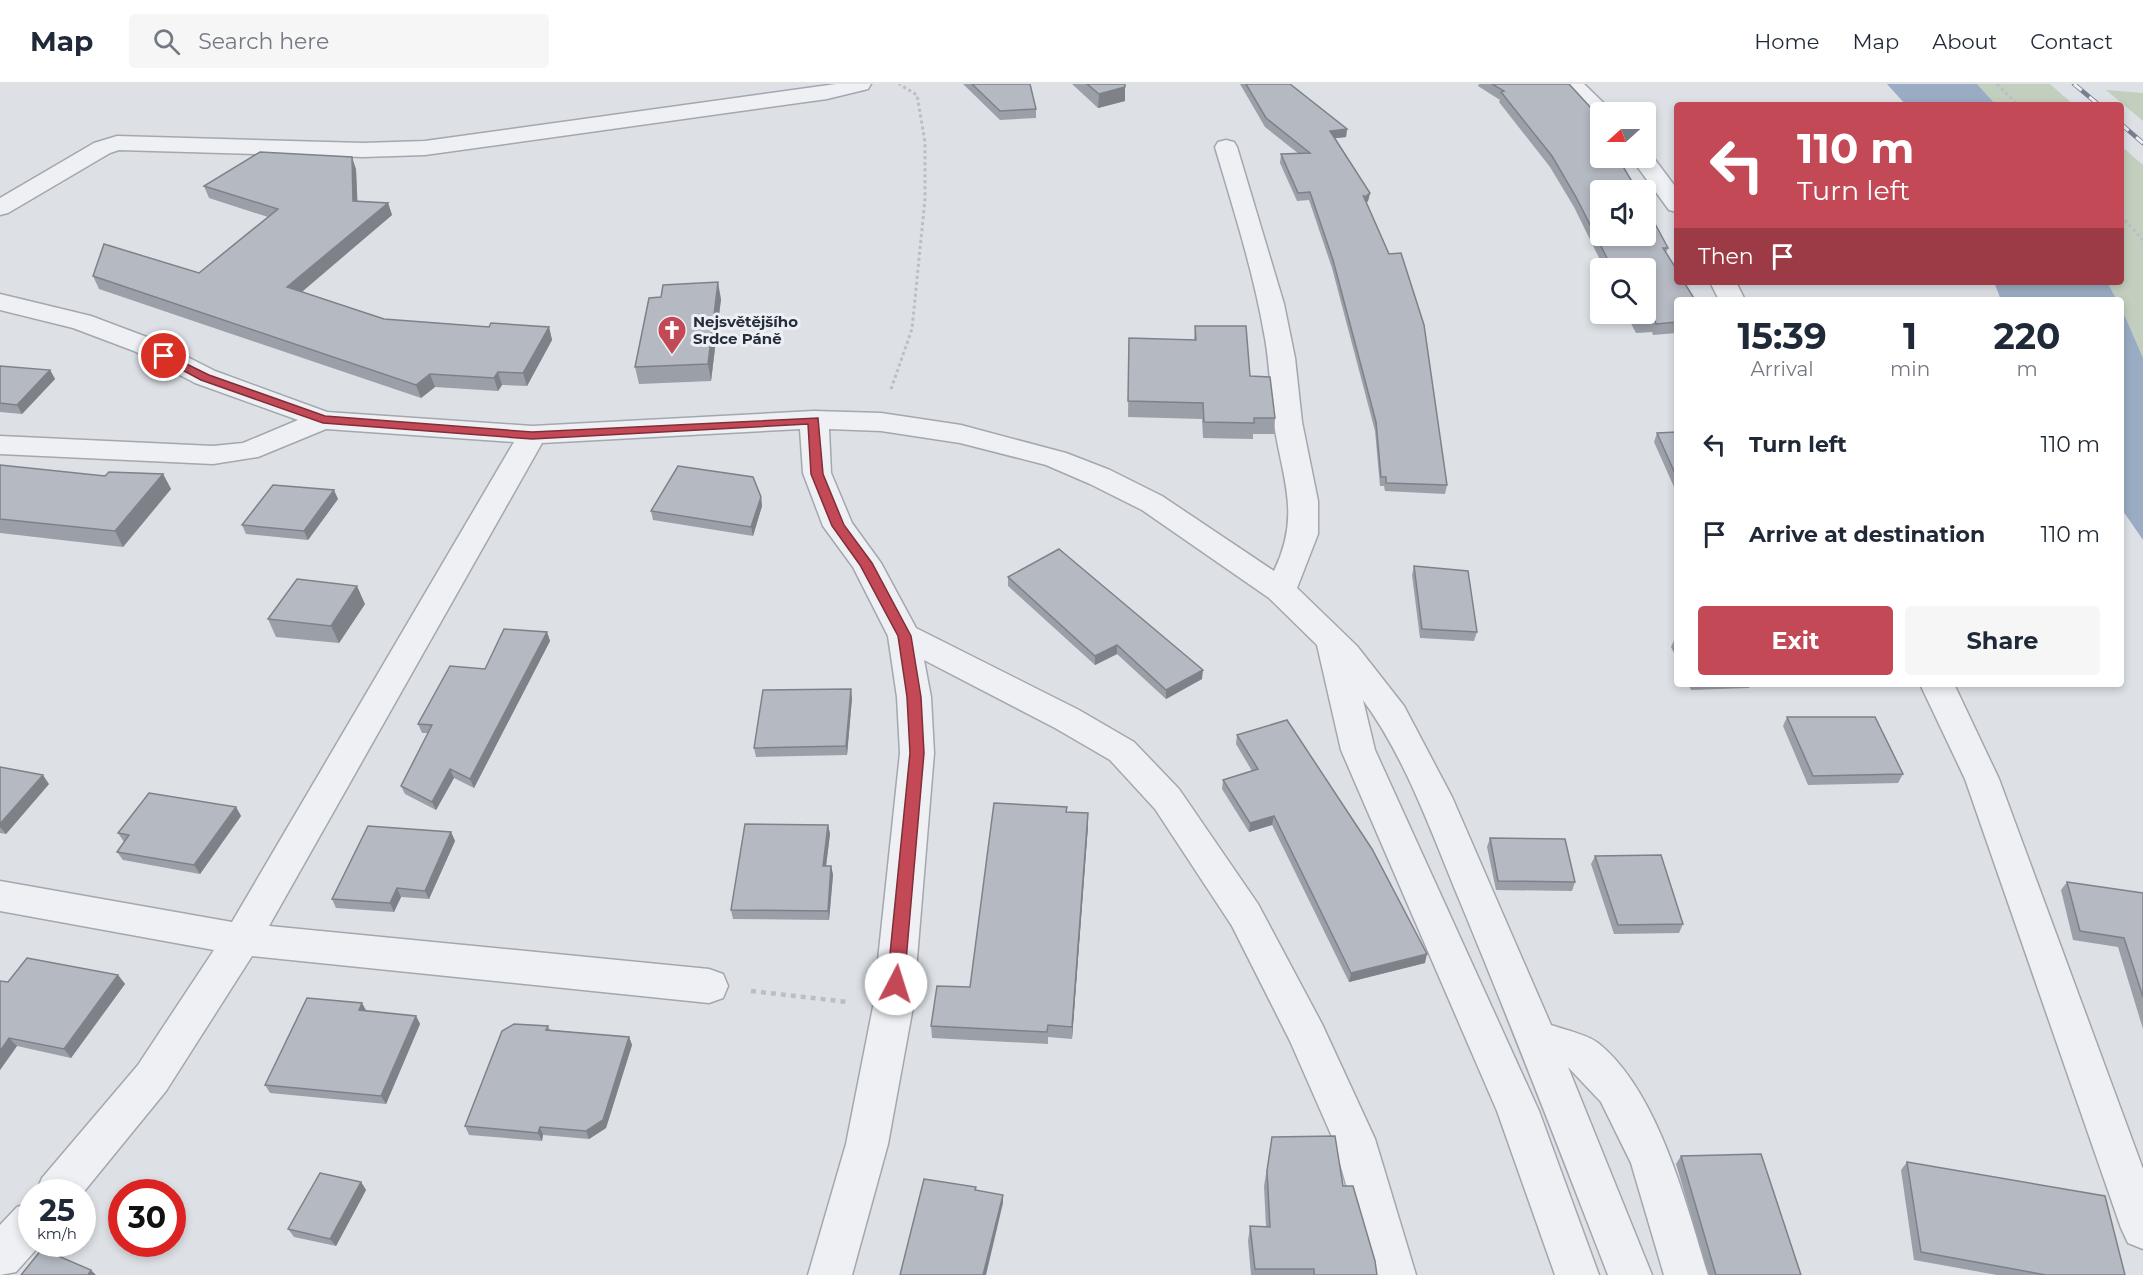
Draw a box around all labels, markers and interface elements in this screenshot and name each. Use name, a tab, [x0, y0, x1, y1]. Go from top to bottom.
search box	[129, 14, 549, 68]
text: Map	[30, 24, 93, 58]
icon: search	[150, 25, 183, 58]
text: Search here	[198, 28, 329, 55]
text: Home	[1754, 29, 1819, 54]
text: Map	[1852, 29, 1899, 54]
text: About	[1932, 29, 1997, 54]
text: Contact	[2030, 29, 2113, 54]
north arrow	[1590, 102, 1656, 168]
map controls	[1590, 102, 1656, 324]
text: 110 m	[1797, 122, 1914, 174]
icon: left	[1698, 126, 1776, 204]
text: Turn left	[1797, 174, 1910, 207]
button: sound	[1590, 180, 1656, 246]
icon: arrive	[1766, 240, 1799, 273]
text: Then	[1698, 243, 1754, 270]
button: search	[1590, 258, 1656, 324]
place label: Nejsvětějšího Srdce Páně	[693, 312, 798, 348]
church icon: Nejsvětějšího Srdce Páně	[656, 314, 688, 356]
text: 15:39	[1737, 314, 1827, 358]
text: 1	[1903, 314, 1917, 358]
text: 220	[1994, 314, 2061, 358]
pin	[138, 330, 189, 381]
icon: arrive	[147, 339, 180, 372]
text: Arrival	[1750, 357, 1814, 381]
text: min	[1890, 357, 1930, 381]
text: m	[2016, 357, 2038, 381]
icon: left	[1698, 428, 1731, 461]
text: Turn left	[1749, 431, 1847, 458]
text: 110 m	[2040, 431, 2100, 458]
icon: arrive	[1698, 518, 1731, 551]
text: Arrive at destination	[1749, 521, 1985, 548]
text: 110 m	[2040, 521, 2100, 548]
button: Exit	[1698, 606, 1893, 675]
button: Share	[1905, 606, 2100, 675]
position arrow	[864, 952, 928, 1016]
speed limit sign: 30	[108, 1179, 186, 1257]
text: 25	[39, 1192, 75, 1229]
text: km/h	[37, 1224, 77, 1243]

